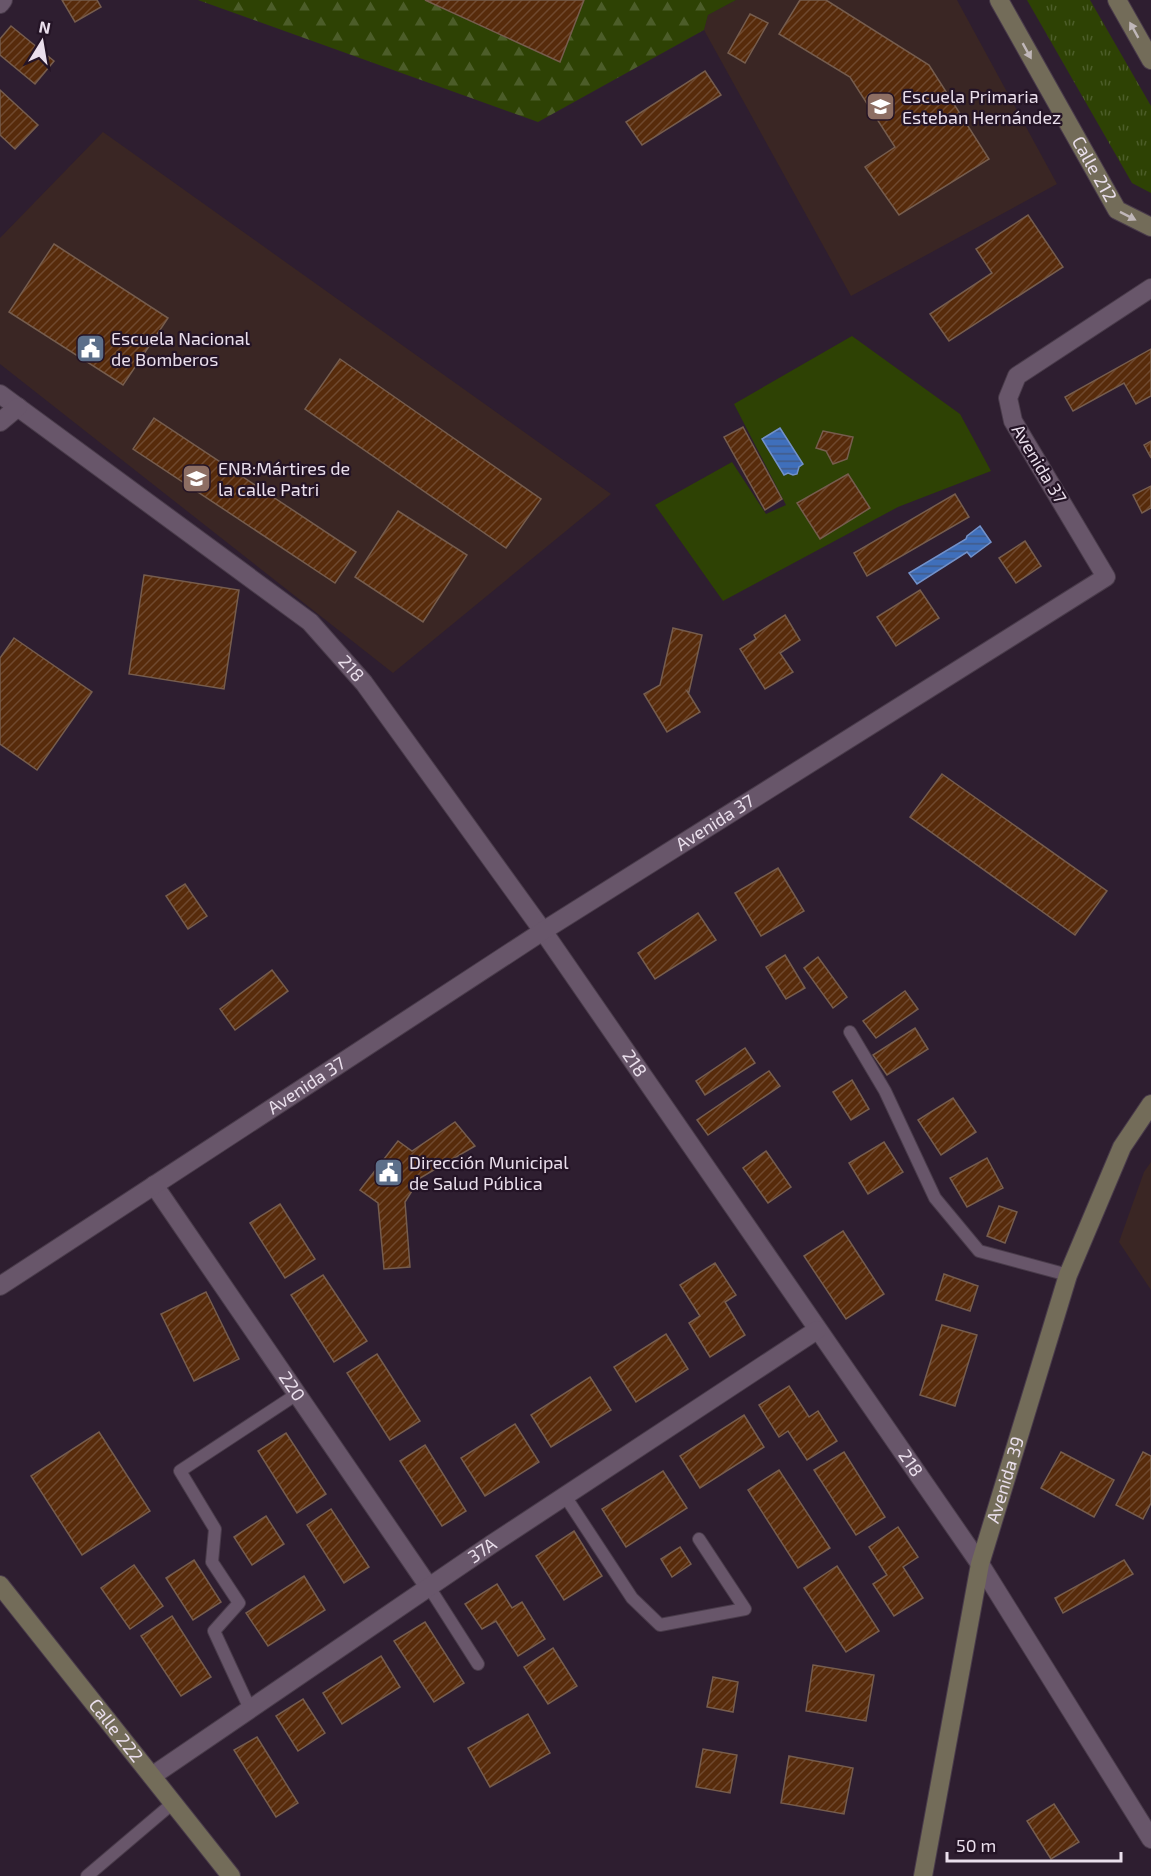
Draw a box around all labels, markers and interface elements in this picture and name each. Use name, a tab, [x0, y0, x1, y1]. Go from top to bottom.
north arrow	[12, 12, 72, 72]
text: N	[37, 16, 52, 37]
one-way arrow	[1129, 21, 1139, 38]
one-way arrow	[1022, 43, 1032, 60]
place label: Escuela Primaria Esteban Hernández	[902, 85, 1061, 128]
school or university icon: Escuela Primaria Esteban Hernández	[865, 91, 897, 123]
street label: Calle 212	[1068, 132, 1122, 205]
one-way arrow	[1119, 210, 1137, 220]
place label: Escuela Nacional de Bomberos	[111, 327, 251, 370]
public building icon: Escuela Nacional de Bomberos	[74, 333, 106, 365]
street label: Avenida 37	[1008, 420, 1072, 507]
place label: ENB:Mártires de la calle Patri	[218, 457, 350, 500]
school or university icon: ENB:Mártires de la calle Patri	[181, 463, 213, 495]
street label: 218	[334, 650, 370, 686]
street label: Avenida 37	[671, 789, 758, 855]
street label: 218	[618, 1045, 652, 1081]
street label: Avenida 37	[263, 1052, 349, 1118]
place label: Dirección Municipal de Salud Pública	[409, 1151, 569, 1194]
public building icon: Dirección Municipal de Salud Pública	[372, 1157, 404, 1189]
street label: 220	[275, 1367, 310, 1405]
street label: Avenida 39	[981, 1434, 1028, 1526]
street label: 218	[894, 1445, 928, 1481]
street label: 37A	[463, 1532, 501, 1567]
street label: Calle 222	[85, 1694, 148, 1766]
scale bar	[947, 1825, 1121, 1863]
text: 50 m	[956, 1834, 996, 1856]

